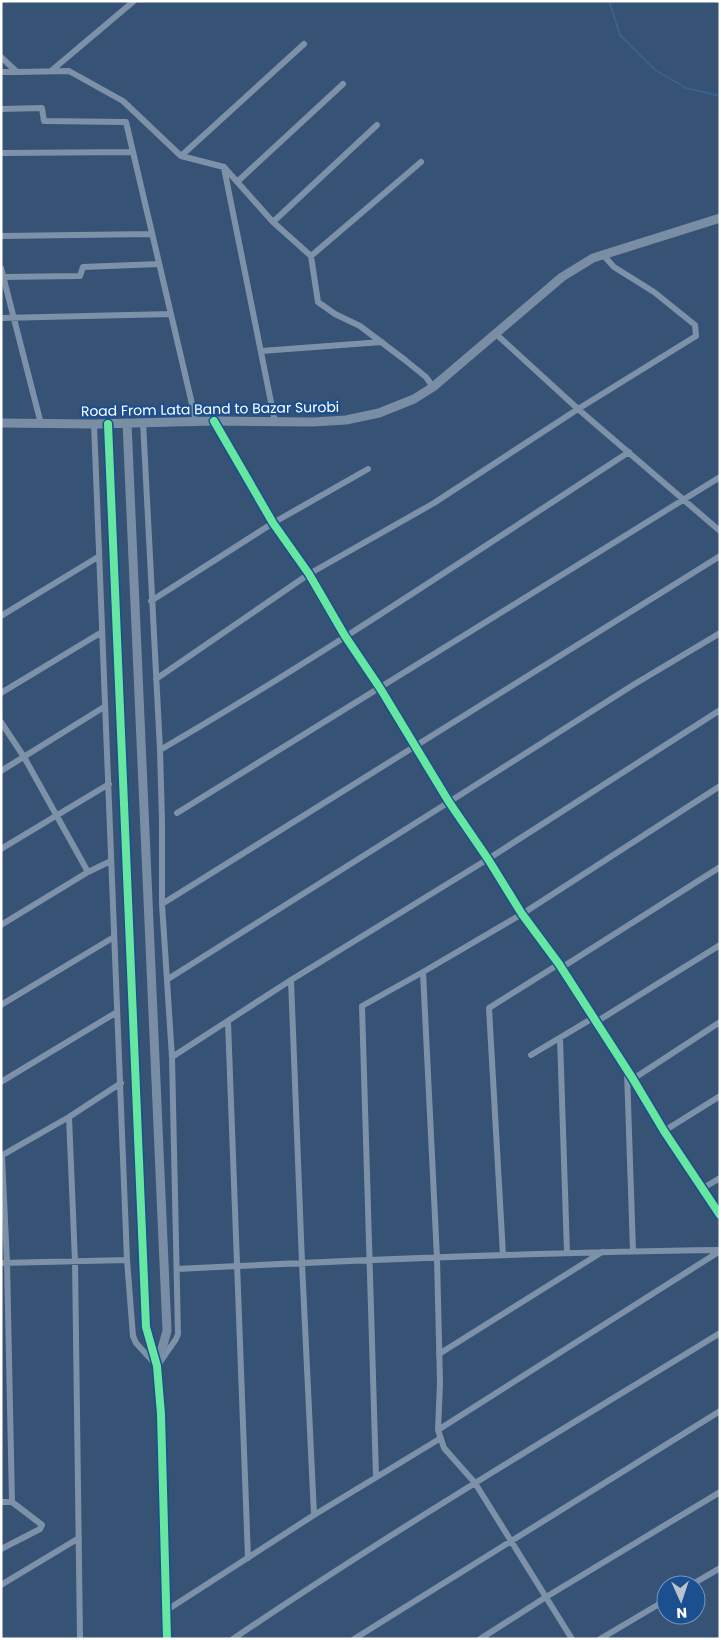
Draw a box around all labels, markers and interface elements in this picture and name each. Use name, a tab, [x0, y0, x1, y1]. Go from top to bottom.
street label: Road From Lata Band to Bazar Surobi	[81, 397, 339, 421]
north arrow	[656, 1575, 706, 1625]
text: N	[676, 1603, 687, 1623]

